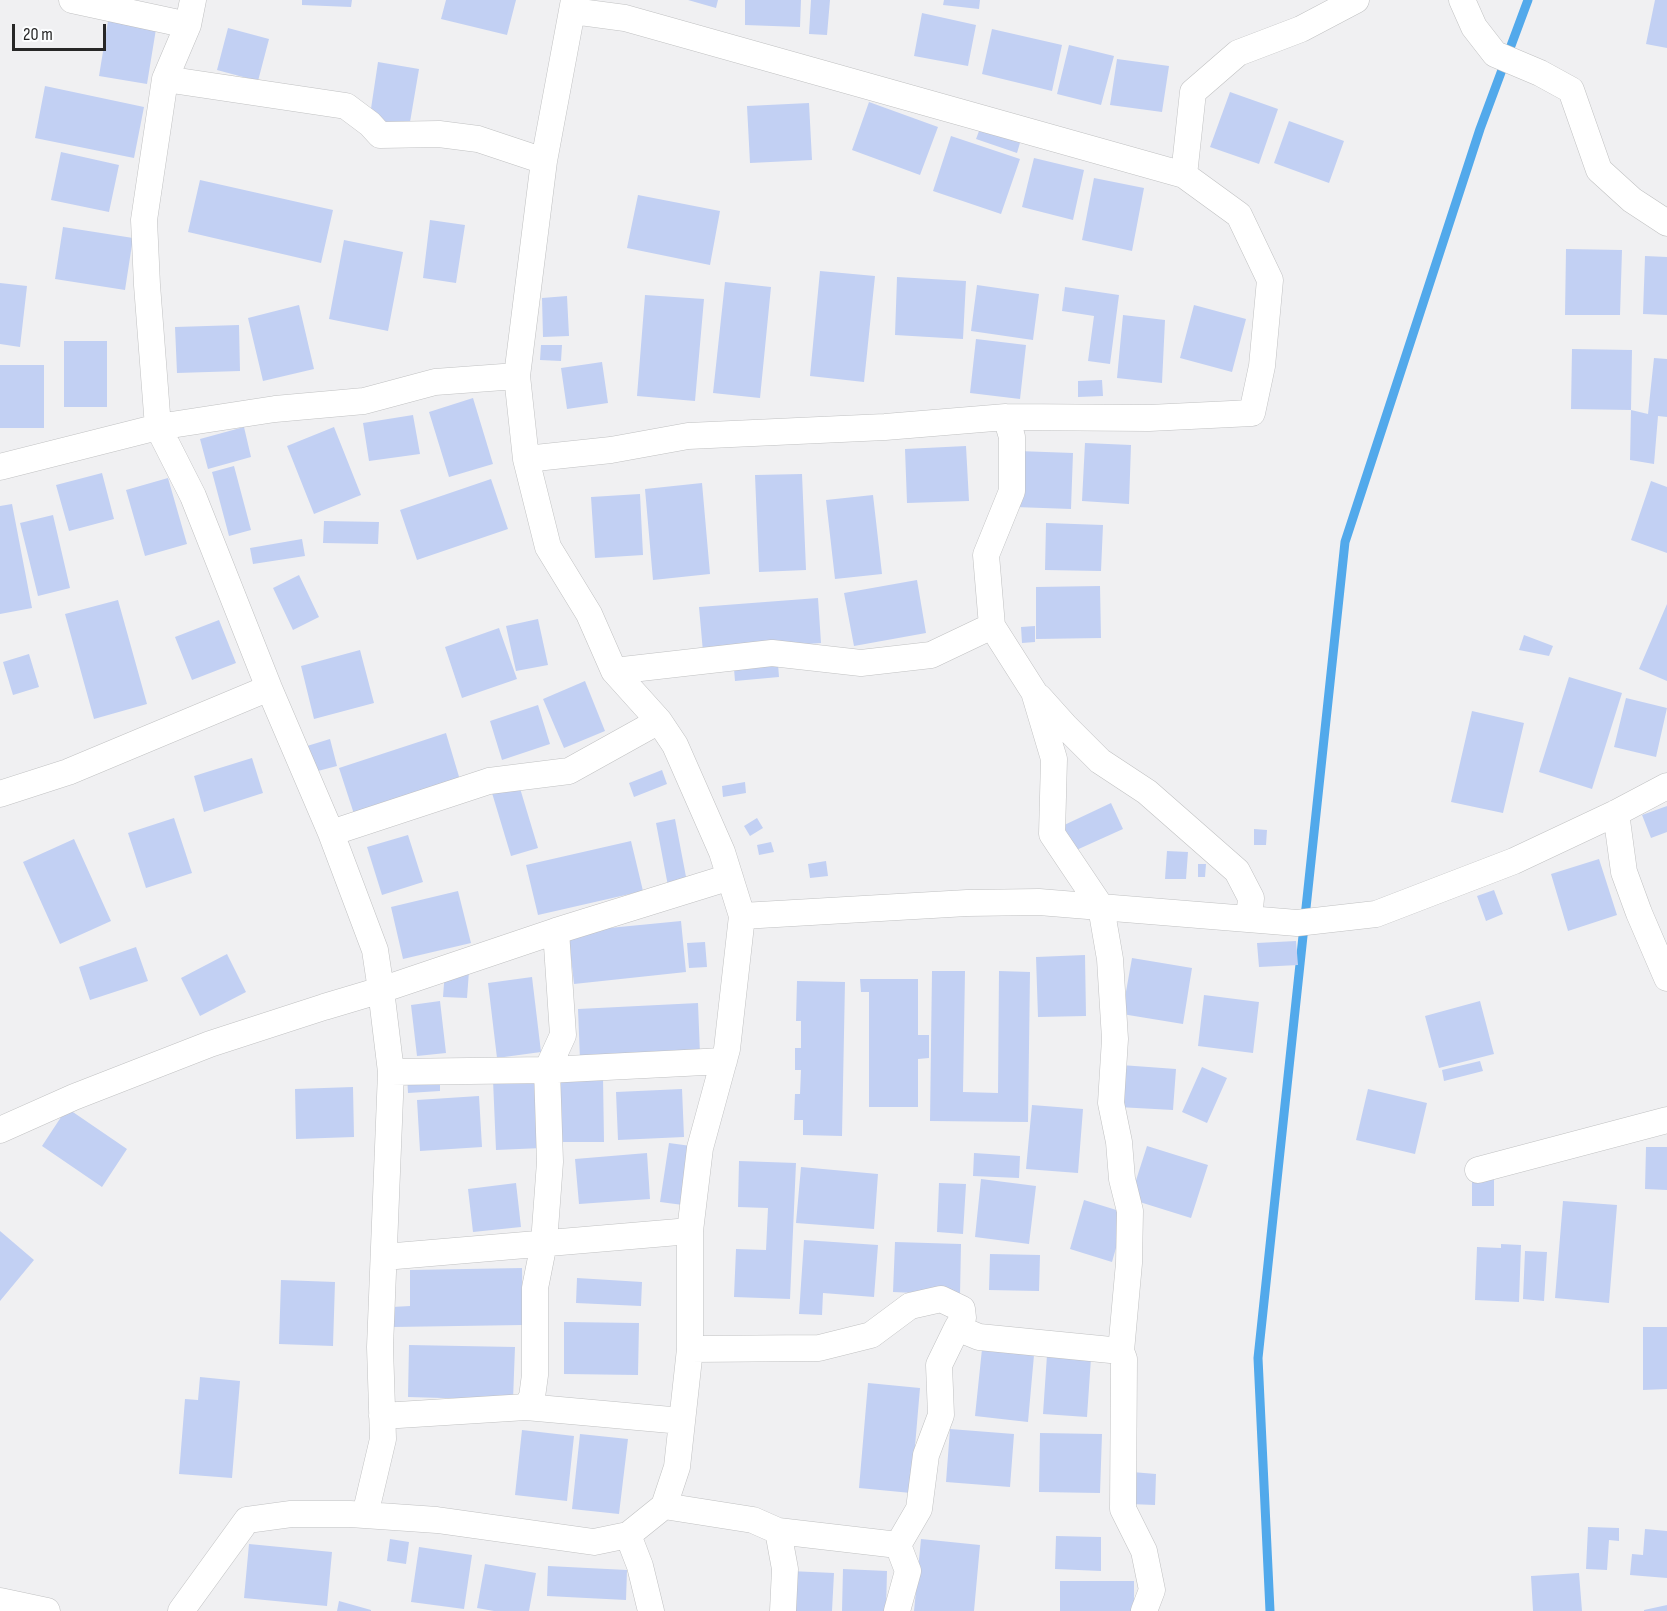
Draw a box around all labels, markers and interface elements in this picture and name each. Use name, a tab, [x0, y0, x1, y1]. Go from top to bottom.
scale bar	[15, 12, 110, 50]
text: 20 m	[23, 24, 53, 45]

